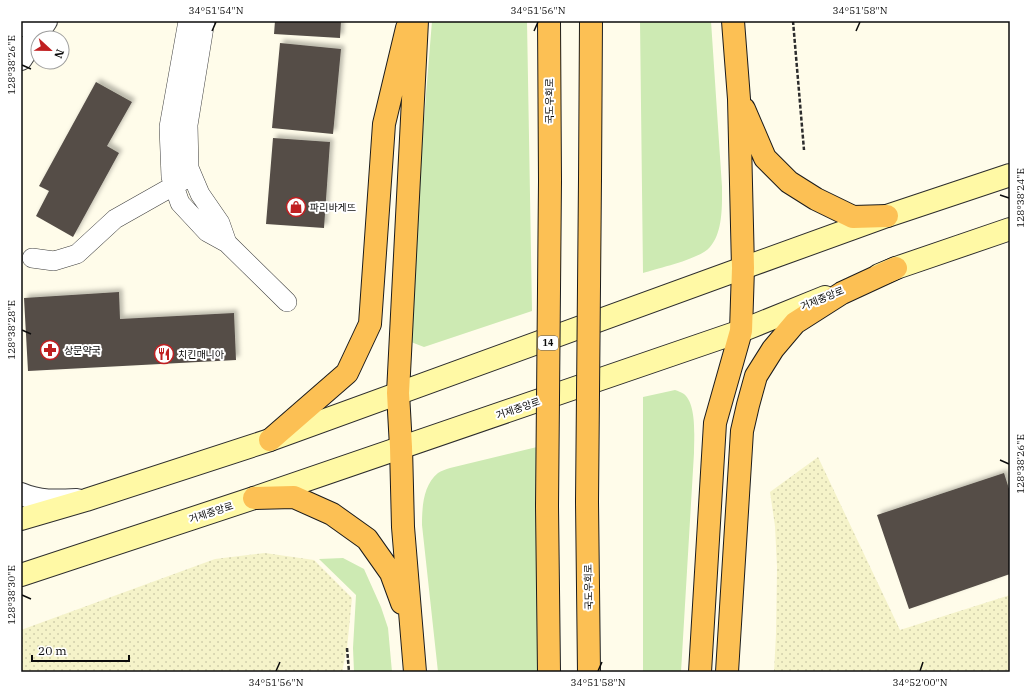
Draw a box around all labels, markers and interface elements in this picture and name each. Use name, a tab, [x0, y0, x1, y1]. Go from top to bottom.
text: 34°51'54"N	[189, 4, 244, 17]
text: 34°51'56"N	[511, 4, 566, 17]
text: 34°51'58"N	[833, 4, 888, 17]
north arrow	[30, 30, 70, 70]
text: 128°38'26"E	[5, 35, 18, 95]
text: N	[51, 47, 67, 61]
street label: 국도우회로	[543, 78, 556, 124]
text: 128°38'24"E	[1014, 168, 1027, 228]
shop icon: 파리바게뜨	[285, 196, 307, 218]
place label: 파리바게뜨	[310, 201, 356, 214]
street label: 거제중앙로	[798, 284, 846, 313]
text: 128°38'28"E	[5, 300, 18, 360]
road number: 14	[538, 336, 558, 350]
pharmacy icon: 상문약국	[39, 339, 61, 361]
restaurant icon: 치킨매니아	[153, 343, 175, 365]
place label: 상문약국	[64, 344, 101, 357]
place label: 치킨매니아	[178, 348, 225, 361]
street label: 거제중앙로	[494, 395, 542, 422]
text: 128°38'26"E	[1014, 434, 1027, 494]
street label: 거제중앙로	[187, 499, 235, 526]
street label: 국도우회로	[582, 564, 595, 610]
text: 128°38'30"E	[5, 565, 18, 625]
scale bar	[32, 637, 129, 663]
text: 20 m	[38, 643, 67, 658]
text: 34°51'56"N	[249, 676, 304, 689]
text: 34°51'58"N	[571, 676, 626, 689]
text: 34°52'00"N	[893, 676, 948, 689]

